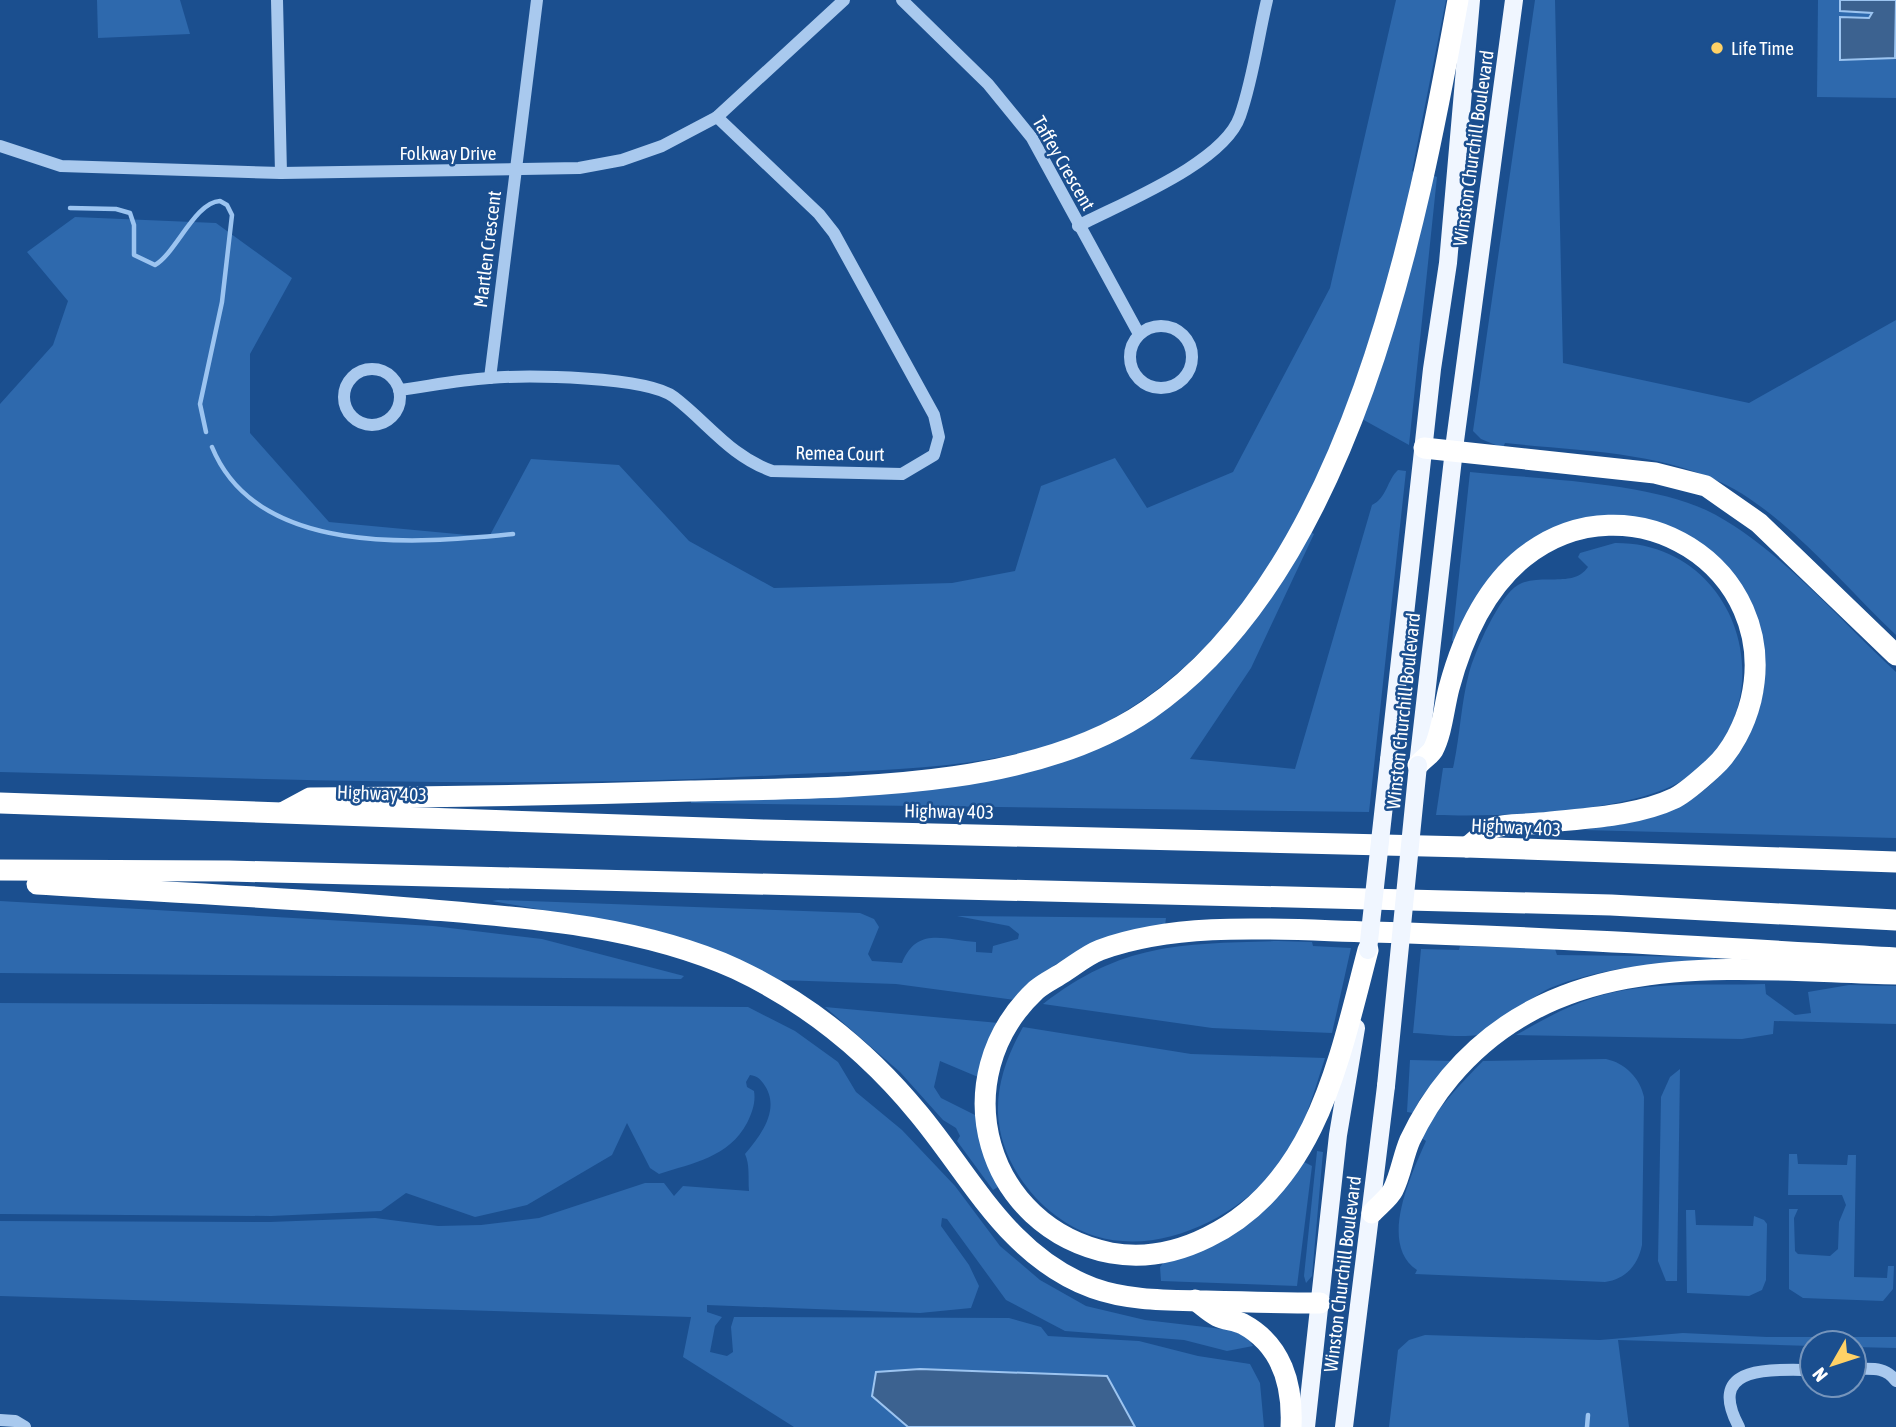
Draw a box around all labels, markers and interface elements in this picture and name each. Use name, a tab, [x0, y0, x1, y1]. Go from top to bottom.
place label: Life Time	[1731, 37, 1794, 59]
marker: Life Time	[1709, 40, 1725, 56]
street label: Winston Churchill Boulevard	[1448, 49, 1498, 247]
street label: Taffey Crescent	[1028, 112, 1100, 214]
street label: Folkway Drive	[400, 142, 496, 164]
street label: Martlen Crescent	[469, 189, 505, 309]
street label: Remea Court	[795, 441, 885, 465]
street label: Winston Churchill Boulevard	[1382, 612, 1424, 810]
street label: Highway 403	[337, 780, 427, 806]
street label: Highway 403	[904, 799, 994, 823]
street label: Highway 403	[1470, 814, 1562, 840]
street label: Winston Churchill Boulevard	[1319, 1175, 1365, 1373]
north arrow	[1798, 1329, 1868, 1399]
text: N	[1808, 1363, 1832, 1386]

